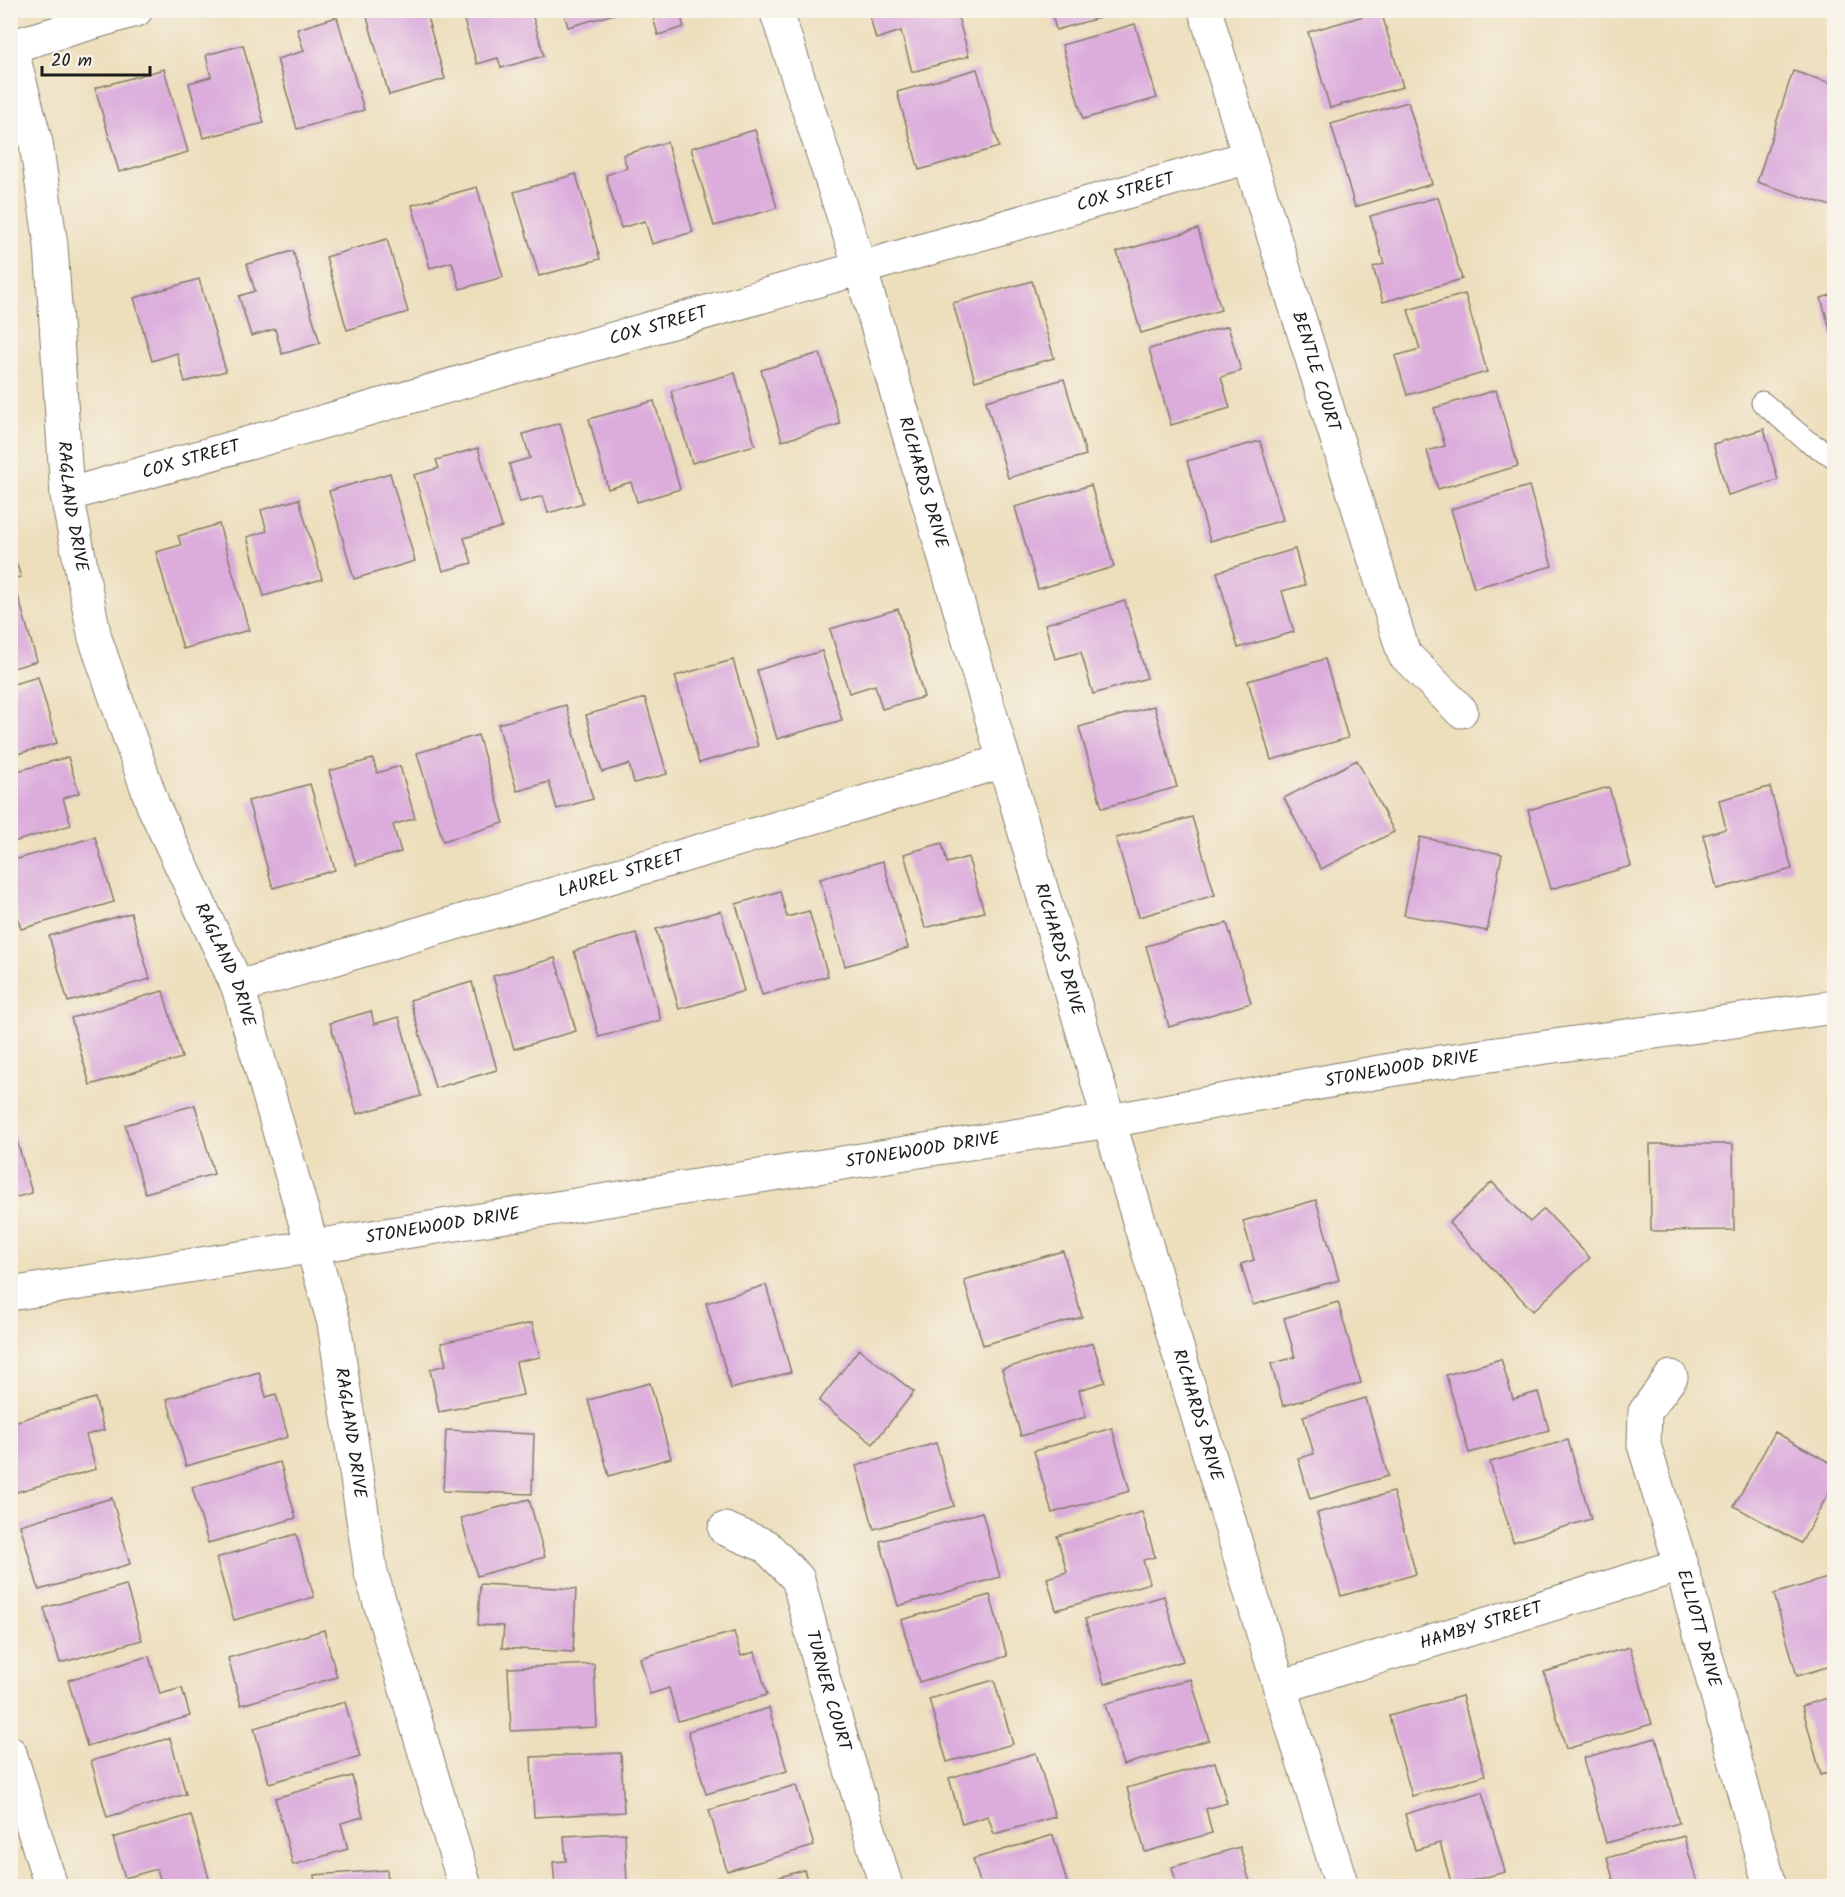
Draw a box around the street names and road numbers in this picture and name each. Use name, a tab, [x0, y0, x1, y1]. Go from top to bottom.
street label: COX STREET	[1073, 164, 1179, 220]
street label: COX STREET	[606, 298, 712, 354]
street label: BENTLE COURT	[1284, 308, 1349, 436]
street label: RICHARDS DRIVE	[890, 413, 956, 553]
street label: COX STREET	[139, 431, 245, 487]
street label: RAGLAND DRIVE	[49, 440, 96, 575]
street label: LAUREL STREET	[554, 841, 688, 906]
street label: RICHARDS DRIVE	[1026, 880, 1092, 1019]
street label: RAGLAND DRIVE	[186, 898, 263, 1031]
street label: STONEWOOD DRIVE	[1322, 1042, 1481, 1096]
street label: STONEWOOD DRIVE	[844, 1124, 1002, 1177]
street label: STONEWOOD DRIVE	[363, 1199, 522, 1252]
street label: RICHARDS DRIVE	[1164, 1345, 1231, 1485]
street label: RAGLAND DRIVE	[326, 1366, 374, 1501]
street label: ELLIOTT DRIVE	[1668, 1566, 1729, 1691]
street label: HAMBY STREET	[1416, 1593, 1547, 1658]
street label: TURNER COURT	[797, 1627, 859, 1756]

